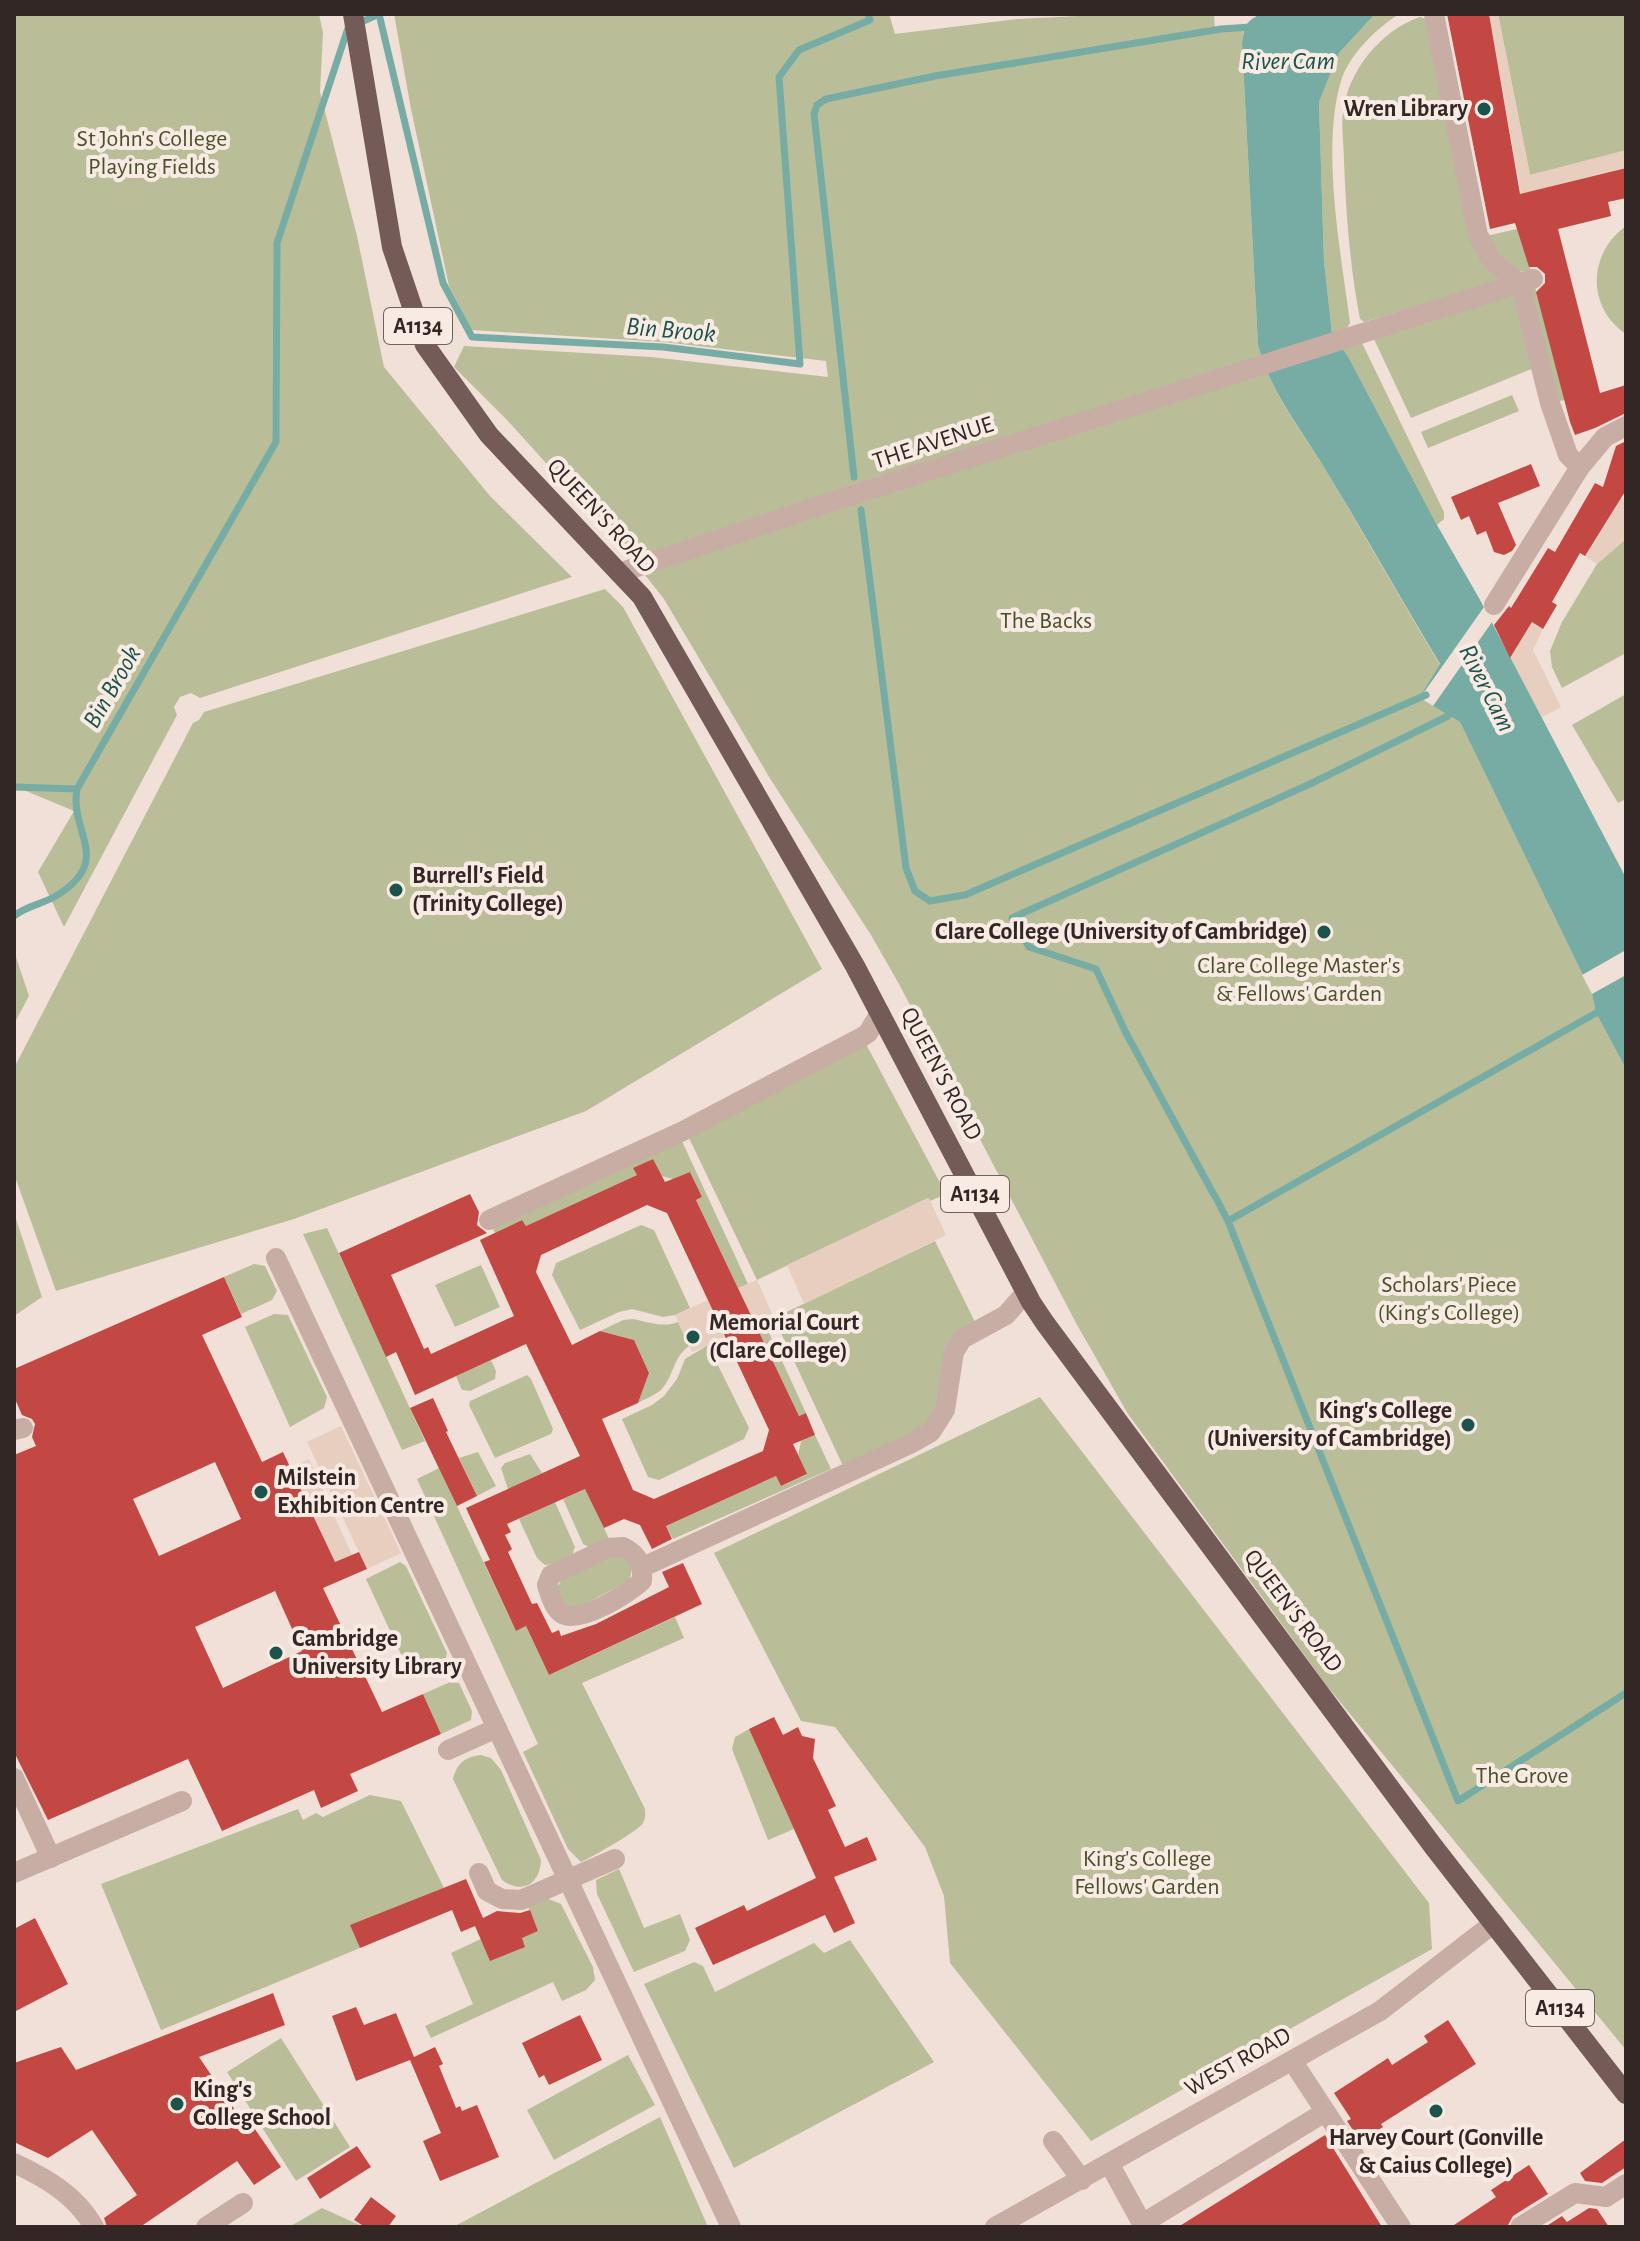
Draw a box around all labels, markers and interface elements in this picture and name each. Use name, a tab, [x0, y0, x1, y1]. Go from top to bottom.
water label: River Cam	[1241, 48, 1335, 74]
place label: Wren Library	[1344, 97, 1468, 121]
marker: Wren Library	[1475, 100, 1493, 118]
park label: St John's College Playing Fields	[77, 127, 227, 179]
road number: A1134	[384, 308, 452, 344]
water label: Bin Brook	[625, 313, 717, 347]
street label: THE AVENUE	[870, 412, 997, 474]
street label: QUEEN'S ROAD	[542, 454, 660, 578]
park label: The Backs	[1000, 609, 1092, 633]
water label: River Cam	[1454, 640, 1520, 736]
water label: Bin Brook	[78, 642, 146, 732]
place label: Burrell's Field (Trinity College)	[412, 864, 564, 916]
marker: Burrell's Field (Trinity College)	[387, 881, 405, 899]
place label: Clare College (University of Cambridge)	[935, 920, 1308, 944]
marker: Clare College (University of Cambridge)	[1315, 923, 1333, 941]
park label: Clare College Master's & Fellows' Garden	[1197, 954, 1401, 1006]
street label: QUEEN'S ROAD	[896, 1004, 986, 1144]
road number: A1134	[941, 1176, 1009, 1212]
park label: Scholars' Piece (King's College)	[1378, 1273, 1520, 1325]
place label: Memorial Court (Clare College)	[709, 1311, 859, 1363]
marker: Memorial Court (Clare College)	[684, 1328, 702, 1346]
place label: King's College (University of Cambridge)	[1207, 1399, 1452, 1451]
marker: King's College (University of Cambridge)	[1459, 1416, 1477, 1434]
place label: Milstein Exhibition Centre	[277, 1466, 444, 1518]
marker: Milstein Exhibition Centre	[252, 1483, 270, 1501]
street label: QUEEN'S ROAD	[1239, 1545, 1347, 1677]
place label: Cambridge University Library	[292, 1627, 462, 1679]
marker: Cambridge University Library	[267, 1644, 285, 1662]
park label: The Grove	[1476, 1764, 1569, 1788]
park label: King's College Fellows' Garden	[1074, 1847, 1220, 1899]
road number: A1134	[1526, 1990, 1594, 2026]
street label: WEST ROAD	[1181, 2023, 1295, 2101]
place label: King's College School	[193, 2078, 331, 2130]
marker: King's College School	[168, 2095, 186, 2113]
marker: Harvey Court (Gonville & Caius College)	[1427, 2102, 1445, 2120]
place label: Harvey Court (Gonville & Caius College)	[1329, 2126, 1543, 2178]

